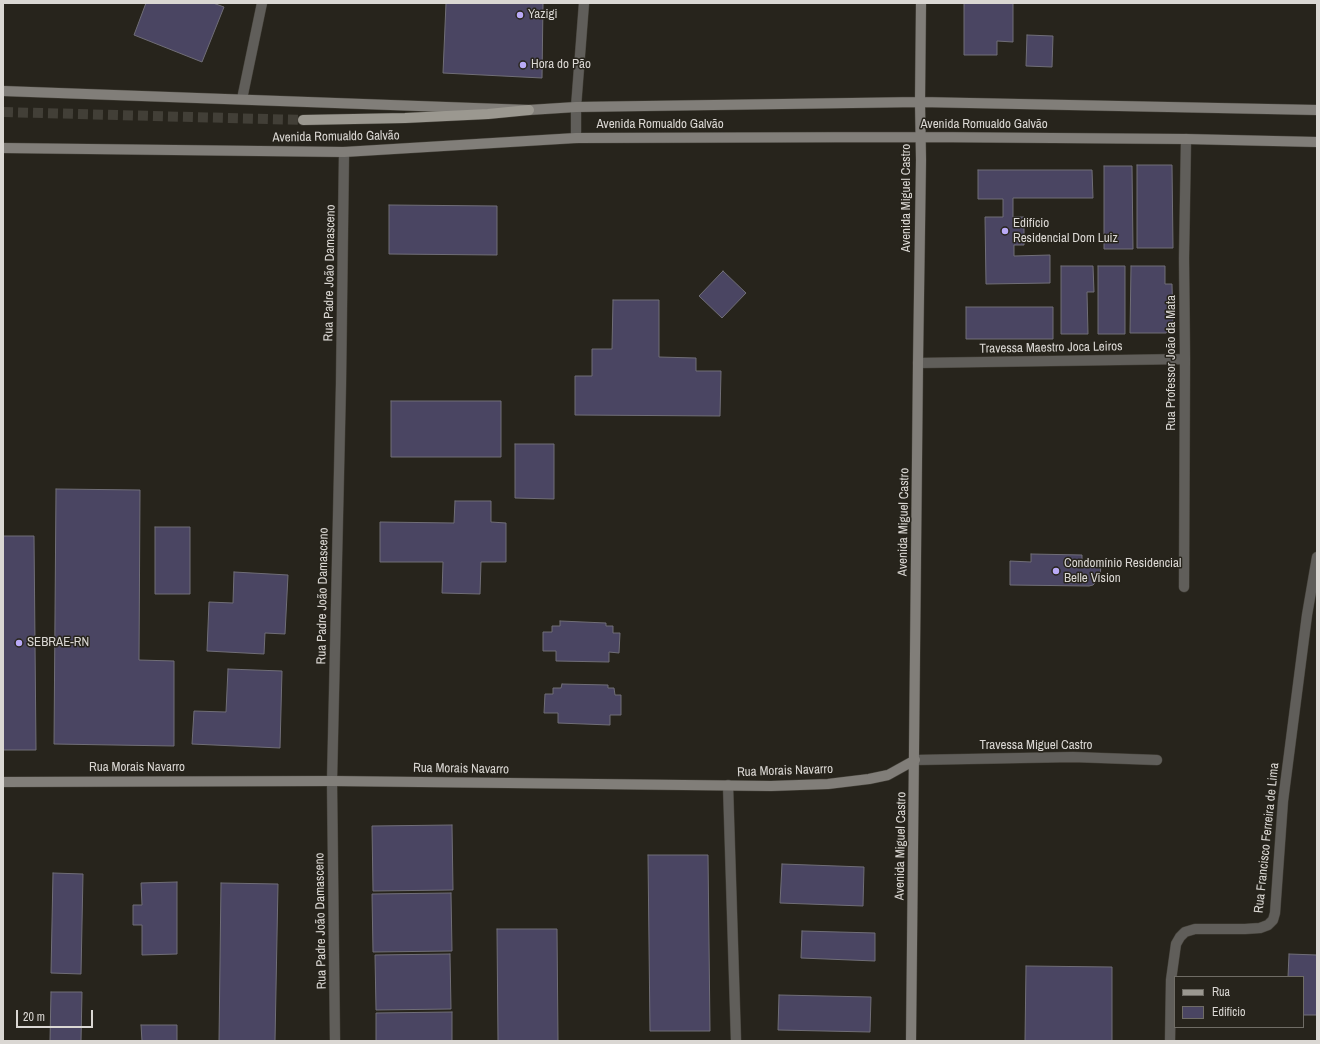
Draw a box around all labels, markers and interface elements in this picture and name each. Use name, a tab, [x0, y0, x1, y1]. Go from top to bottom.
place label: Yazigi	[528, 7, 557, 23]
marker: Yazigi	[515, 10, 525, 20]
place label: Hora do Pão	[531, 57, 591, 73]
marker: Hora do Pão	[518, 60, 528, 70]
street label: Avenida Romualdo Galvão	[596, 117, 724, 133]
street label: Avenida Romualdo Galvão	[920, 117, 1048, 133]
street label: Avenida Romualdo Galvão	[272, 128, 400, 146]
street label: Avenida Miguel Castro	[899, 144, 915, 252]
street label: Rua Padre João Damasceno	[321, 204, 339, 342]
place label: Edifício Residencial Dom Luiz	[1013, 216, 1118, 247]
marker: Edifício Residencial Dom Luiz	[1000, 226, 1010, 236]
street label: Rua Professor João da Mata	[1164, 295, 1180, 431]
street label: Travessa Maestro Joca Leiros	[979, 339, 1123, 357]
street label: Avenida Miguel Castro	[895, 468, 913, 576]
street label: Rua Padre João Damasceno	[314, 527, 332, 665]
place label: Condomínio Residencial Belle Vision	[1064, 556, 1181, 587]
marker: Condomínio Residencial Belle Vision	[1051, 566, 1061, 576]
place label: SEBRAE-RN	[27, 635, 89, 651]
marker: SEBRAE-RN	[14, 638, 24, 648]
street label: Travessa Miguel Castro	[980, 738, 1092, 754]
street label: Rua Morais Navarro	[89, 760, 185, 776]
street label: Rua Morais Navarro	[413, 760, 509, 778]
street label: Rua Morais Navarro	[737, 762, 833, 780]
street label: Rua Francisco Ferreira de Lima	[1251, 762, 1283, 914]
street label: Avenida Miguel Castro	[892, 792, 910, 900]
street label: Rua Padre João Damasceno	[312, 852, 330, 990]
legend	[1174, 976, 1304, 1028]
text: Rua	[1212, 984, 1230, 1000]
scale bar	[18, 1002, 95, 1028]
text: Edifício	[1212, 1004, 1245, 1020]
text: 20 m	[23, 1009, 45, 1025]

